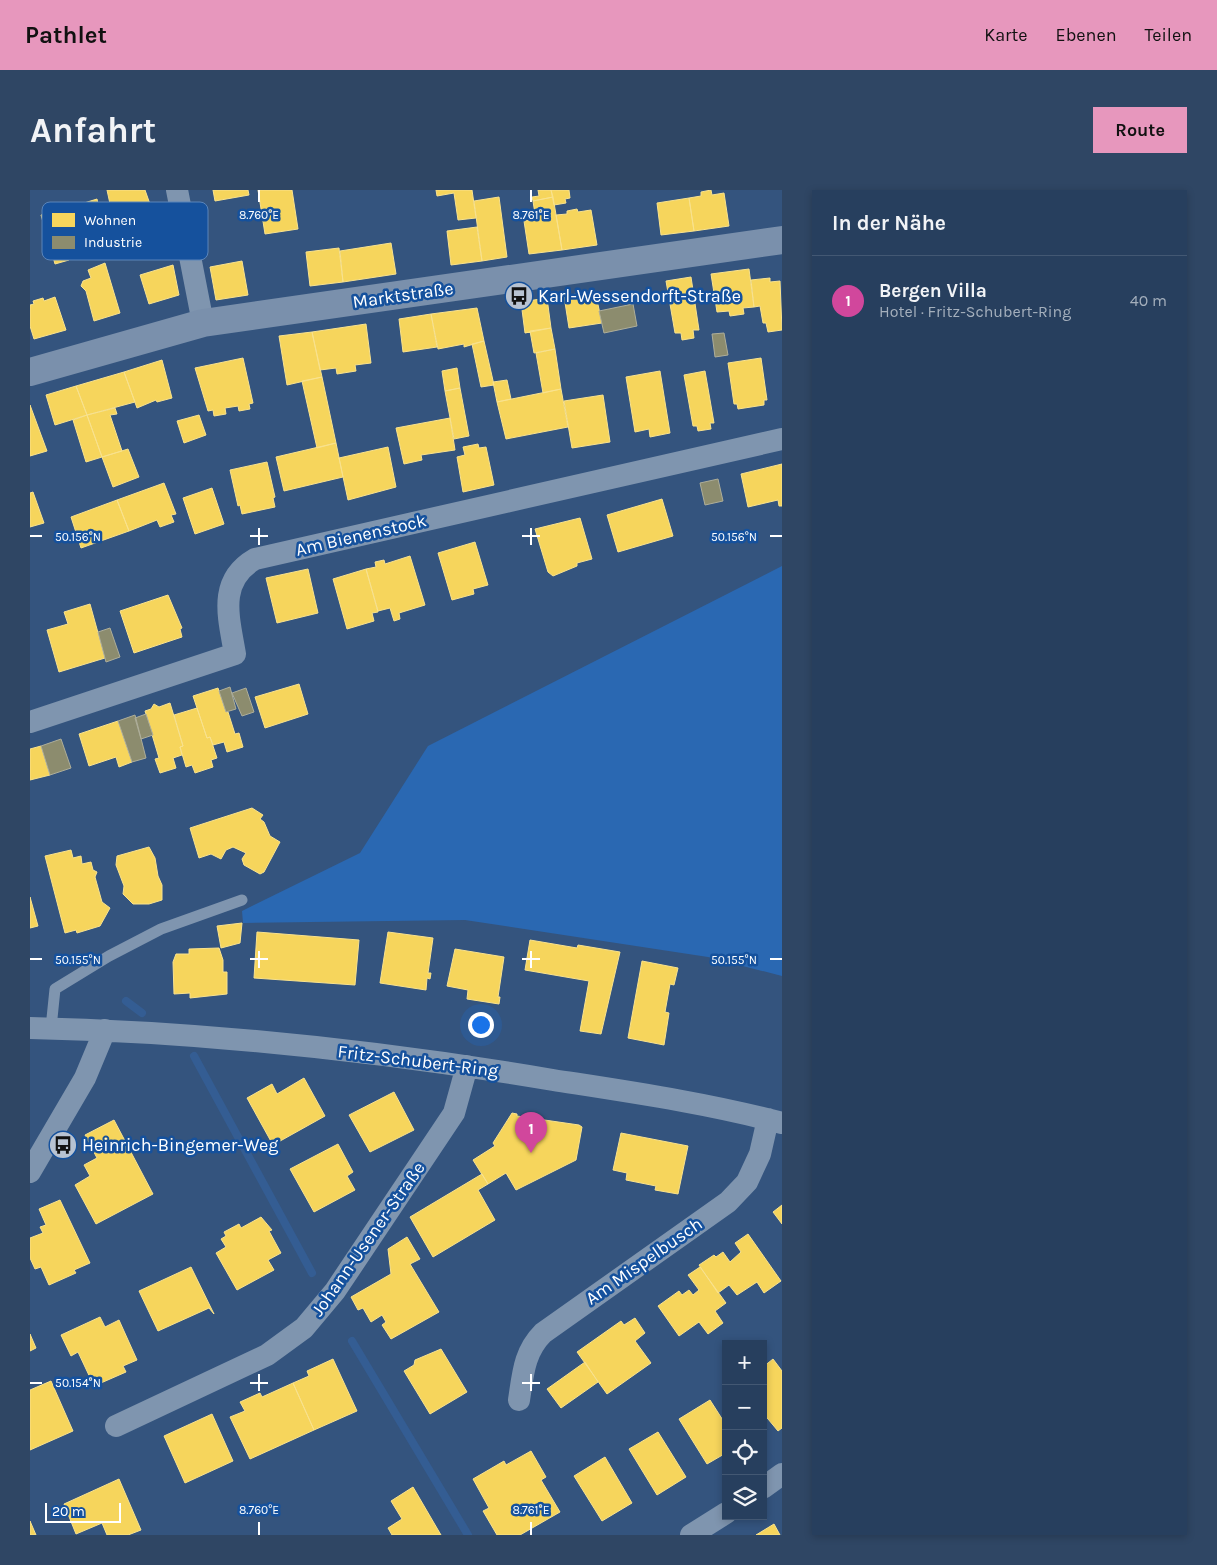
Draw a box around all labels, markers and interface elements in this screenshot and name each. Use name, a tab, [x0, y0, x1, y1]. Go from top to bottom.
text: Pathlet	[25, 21, 107, 49]
text: Karte	[984, 24, 1028, 46]
text: Ebenen	[1056, 24, 1117, 46]
text: Teilen	[1145, 24, 1192, 46]
button: Route	[1093, 107, 1187, 153]
text: Anfahrt	[30, 110, 156, 151]
legend	[42, 202, 208, 260]
text: 8.760°E	[239, 208, 279, 222]
text: 8.761°E	[513, 208, 549, 222]
text: In der Nähe	[832, 211, 946, 235]
text: Wohnen	[84, 212, 136, 229]
text: Industrie	[84, 234, 142, 251]
street label: Marktstraße	[351, 277, 455, 313]
text: Bergen Villa	[879, 280, 987, 302]
bus stop icon: Karl-Wessendorft-Straße	[504, 281, 534, 311]
place label: Karl-Wessendorft-Straße	[538, 285, 741, 307]
text: 1	[845, 291, 851, 310]
text: 40 m	[1130, 291, 1167, 310]
text: Hotel · Fritz-Schubert-Ring	[879, 302, 1071, 321]
street label: Am Bienenstock	[293, 509, 429, 561]
text: 50.156°N	[55, 530, 101, 544]
text: 50.156°N	[711, 530, 757, 544]
text: 50.155°N	[55, 953, 101, 967]
text: 50.155°N	[711, 953, 757, 967]
your location	[468, 1012, 494, 1038]
street label: Fritz-Schubert-Ring	[336, 1040, 500, 1082]
pin: 1	[515, 1112, 547, 1153]
bus stop icon: Heinrich-Bingemer-Weg	[48, 1130, 78, 1160]
place label: Heinrich-Bingemer-Weg	[82, 1134, 278, 1156]
street label: Johann-Usener-Straße	[306, 1158, 430, 1320]
street label: Am Mispelbusch	[581, 1213, 707, 1309]
map controls	[722, 1340, 767, 1520]
button: +	[722, 1340, 767, 1385]
text: 50.154°N	[55, 1376, 101, 1390]
button: −	[722, 1385, 767, 1430]
button: locate	[722, 1430, 767, 1475]
button: layers	[722, 1475, 767, 1520]
scale bar	[45, 1500, 121, 1523]
text: 20 m	[52, 1503, 85, 1520]
text: 8.760°E	[239, 1503, 279, 1517]
text: 8.761°E	[513, 1503, 549, 1517]

